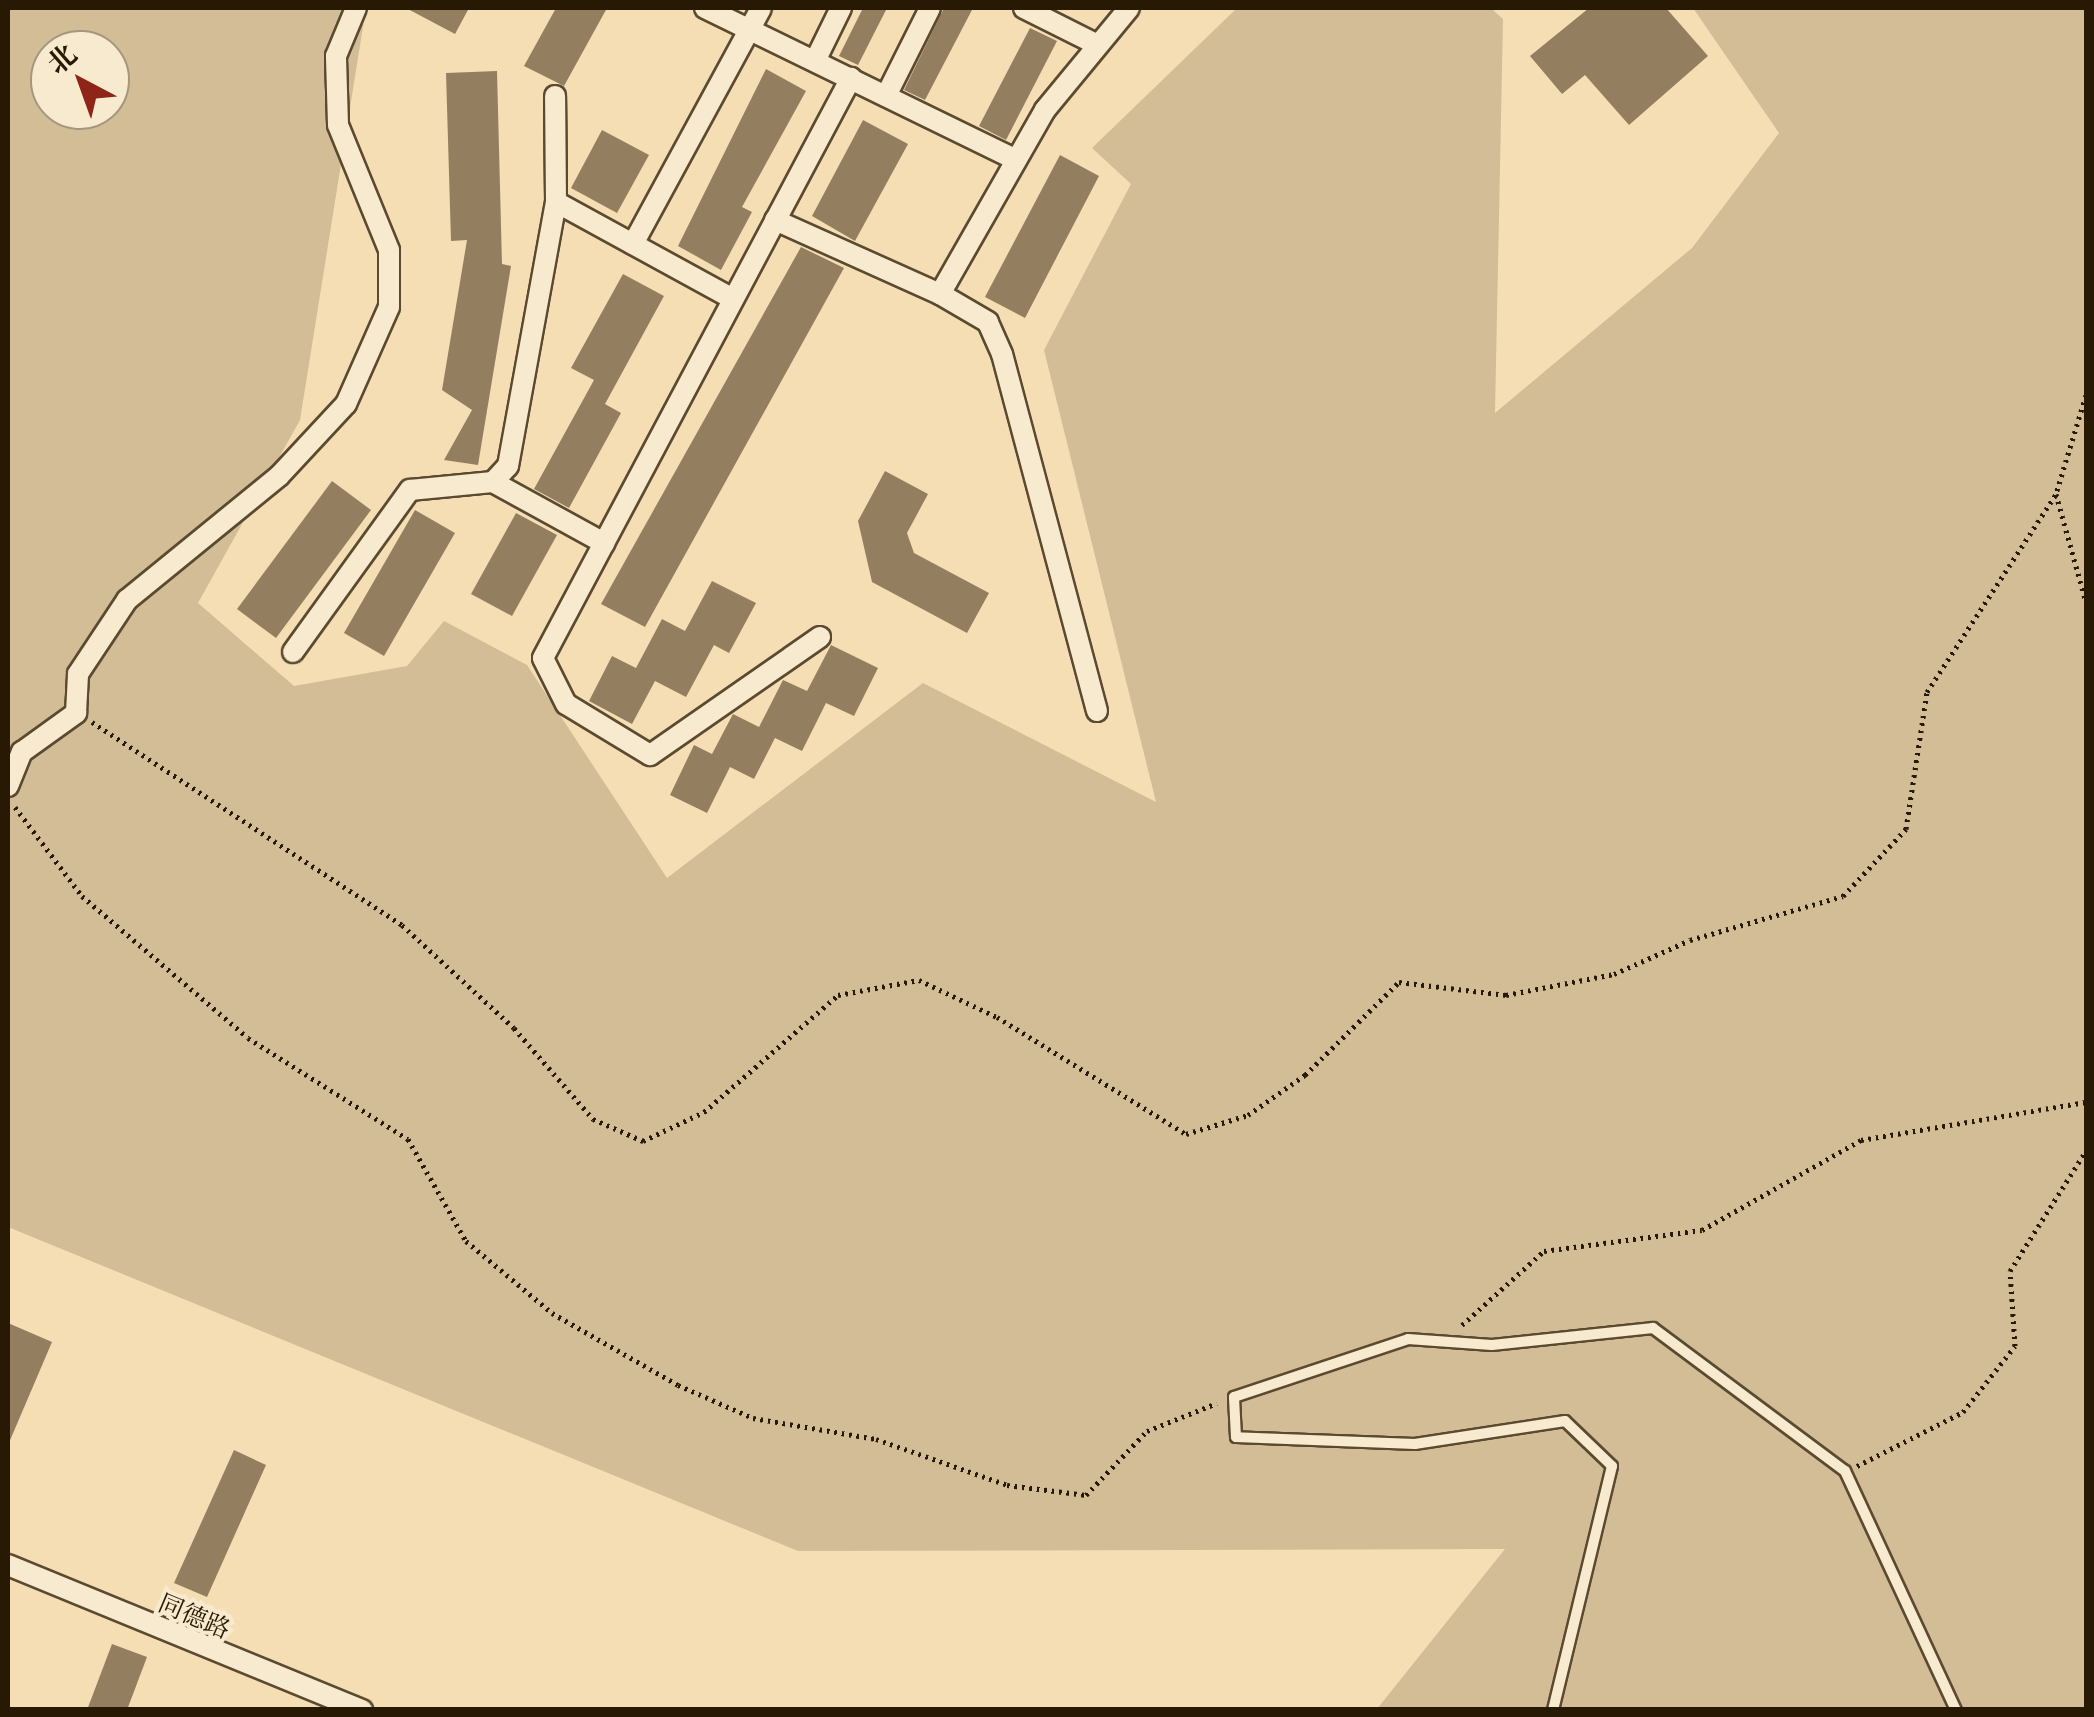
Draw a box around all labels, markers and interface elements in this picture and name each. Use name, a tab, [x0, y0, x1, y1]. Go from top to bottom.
north arrow	[30, 30, 130, 130]
text: 北	[40, 37, 83, 81]
street label: 同德路	[154, 1589, 234, 1645]

